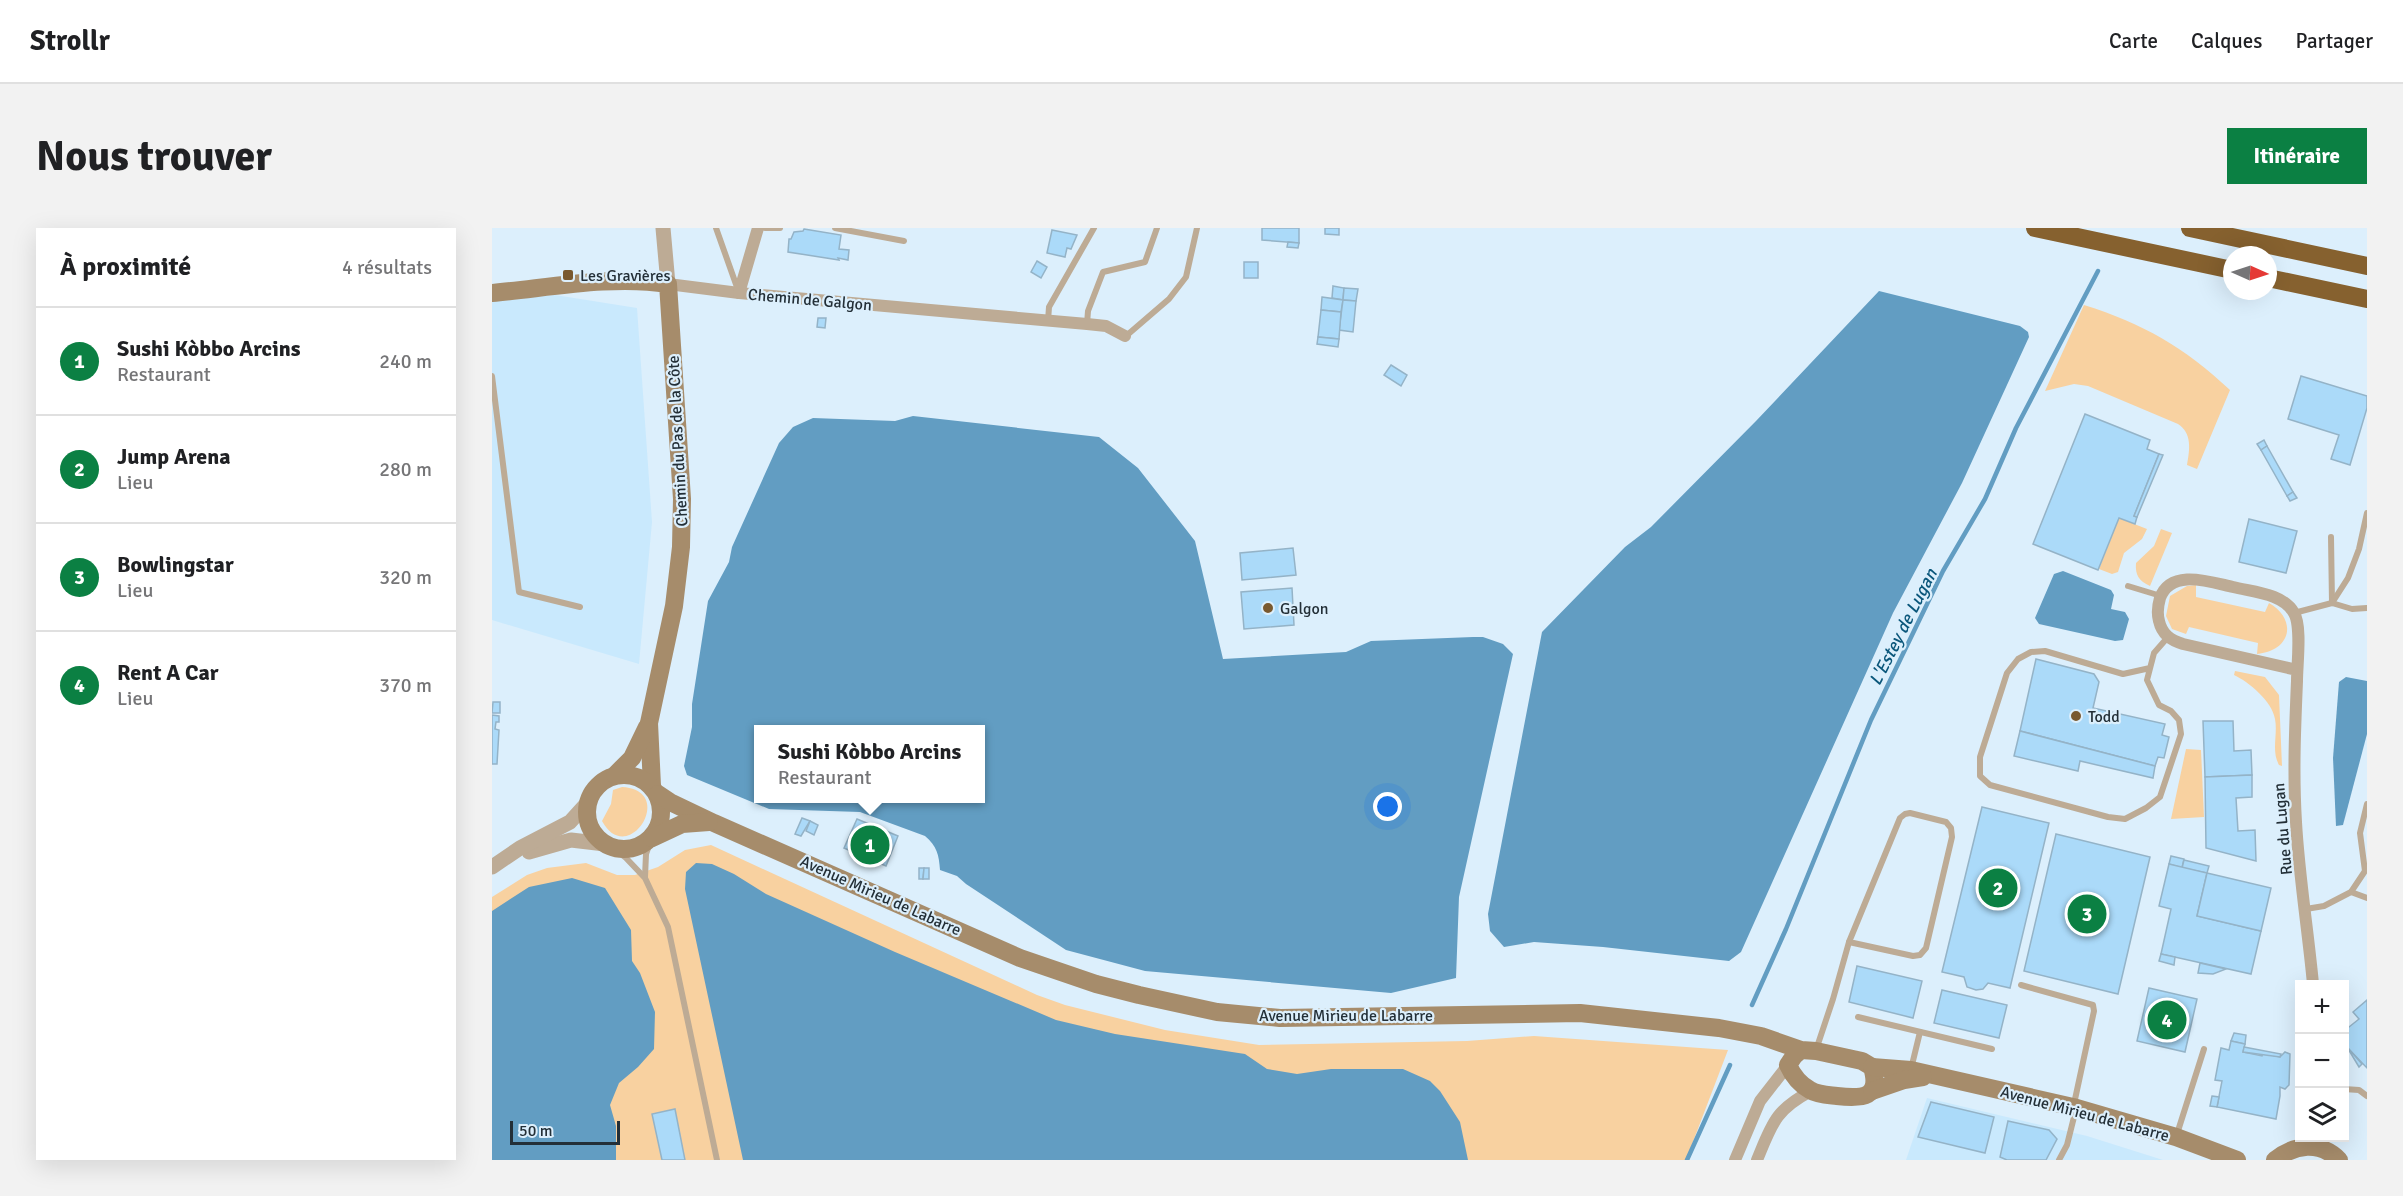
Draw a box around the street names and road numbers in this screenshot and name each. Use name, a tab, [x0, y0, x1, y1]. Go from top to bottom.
street label: Chemin de Galgon	[747, 285, 873, 315]
street label: Chemin du Pas de la Côte	[664, 355, 692, 527]
street label: Rue du Lugan	[2269, 782, 2297, 876]
street label: Avenue Mirieu de Labarre	[797, 851, 964, 940]
street label: Avenue Mirieu de Labarre	[1259, 1006, 1433, 1026]
street label: Avenue Mirieu de Labarre	[1998, 1082, 2171, 1146]

